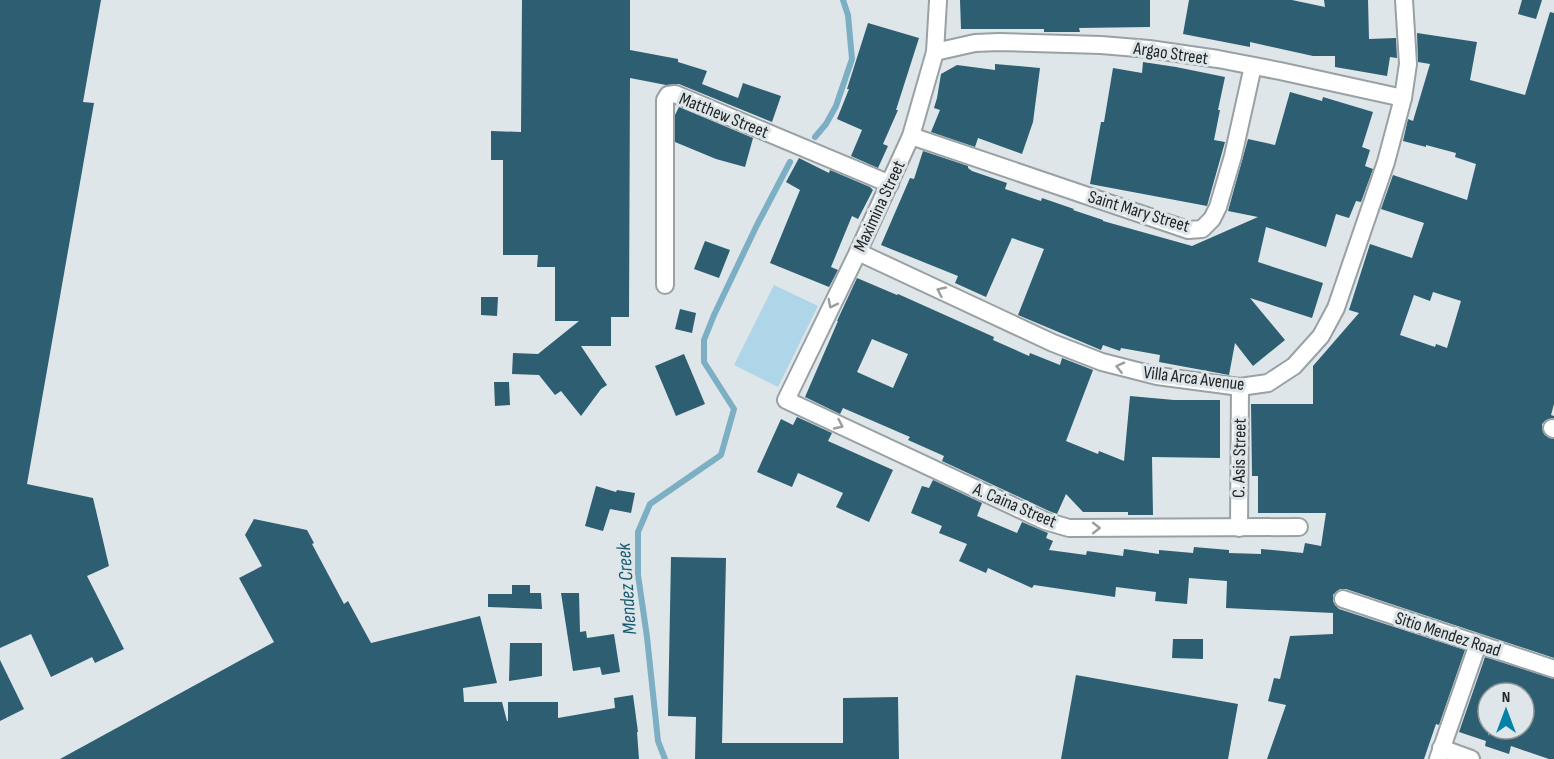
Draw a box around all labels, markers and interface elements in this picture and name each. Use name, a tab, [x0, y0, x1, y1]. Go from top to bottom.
street label: Argao Street	[1131, 38, 1210, 69]
street label: Matthew Street	[676, 88, 772, 143]
street label: Maximina Street	[849, 157, 910, 255]
street label: Saint Mary Street	[1086, 186, 1193, 237]
one-way arrow	[937, 286, 948, 298]
one-way arrow	[828, 298, 839, 309]
one-way arrow	[1116, 361, 1126, 374]
street label: Villa Arca Avenue	[1142, 362, 1246, 395]
one-way arrow	[832, 417, 843, 429]
street label: C. Asis Street	[1228, 417, 1251, 498]
street label: A. Caina Street	[969, 478, 1060, 533]
one-way arrow	[1091, 522, 1100, 534]
water label: Mendez Creek	[612, 542, 642, 636]
street label: Sitio Mendez Road	[1392, 608, 1503, 661]
north arrow	[1476, 681, 1536, 741]
text: N	[1502, 688, 1510, 707]

